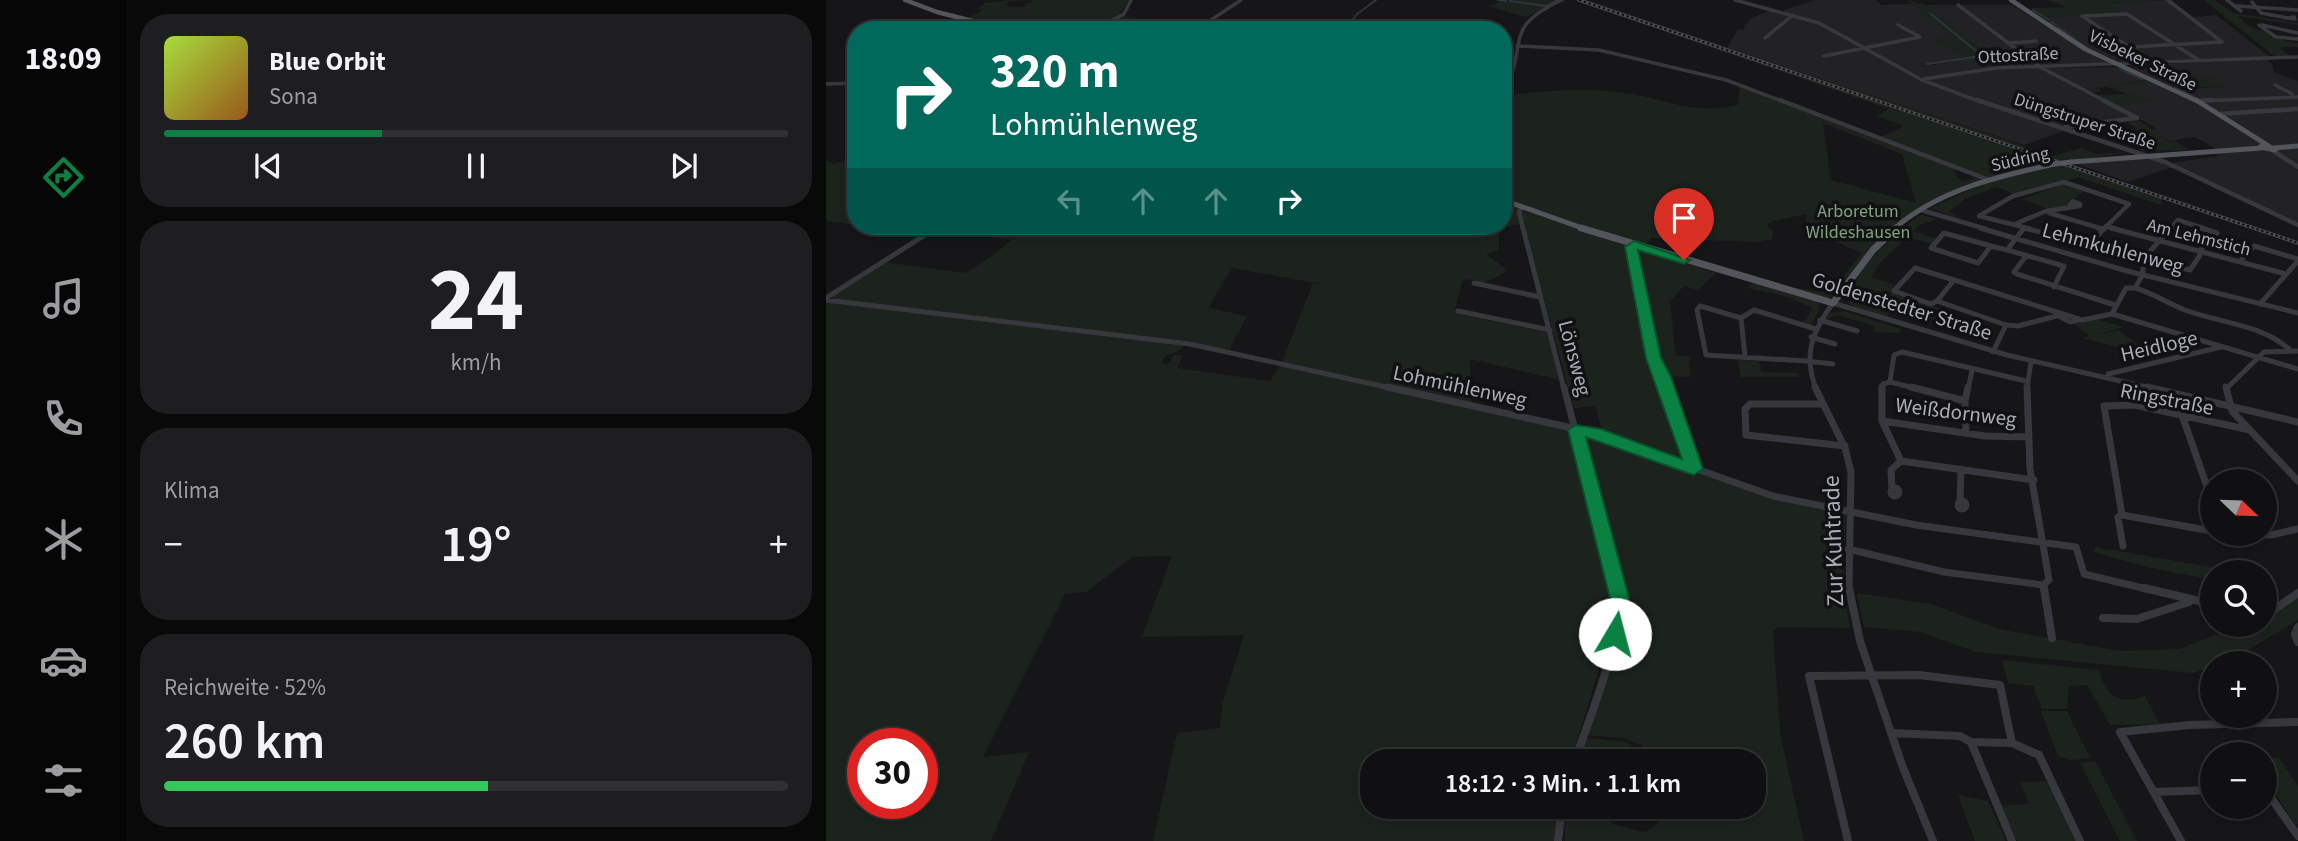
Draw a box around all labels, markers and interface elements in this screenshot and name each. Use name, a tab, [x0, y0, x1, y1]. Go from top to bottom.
street label: Visbeker Straße	[2085, 24, 2201, 97]
text: 18:09	[24, 36, 102, 82]
text: 320 m	[990, 37, 1119, 107]
street label: Ottostraße	[1977, 41, 2059, 70]
text: Blue Orbit	[269, 43, 386, 80]
icon: right	[875, 49, 966, 140]
text: Sona	[269, 80, 318, 113]
street label: Düngstruper Straße	[2011, 87, 2159, 156]
text: Lohmühlenweg	[990, 102, 1197, 148]
street label: Südring	[1989, 141, 2052, 178]
icon: previous	[249, 147, 287, 185]
icon: pause	[457, 147, 495, 185]
icon: next	[665, 147, 703, 185]
icon: directions	[39, 153, 88, 202]
icon: left	[1051, 182, 1089, 220]
icon: ahead	[1124, 182, 1162, 220]
icon: ahead	[1197, 182, 1235, 220]
icon: right	[1270, 182, 1308, 220]
pin	[1654, 188, 1714, 260]
icon: arrive	[1665, 199, 1703, 237]
park label: Arboretum Wildeshausen	[1806, 199, 1910, 245]
street label: Am Lehmstich	[2144, 213, 2253, 262]
street label: Lehmkuhlenweg	[2039, 215, 2187, 281]
text: 24	[428, 236, 524, 365]
street label: Goldenstedter Straße	[1808, 264, 1996, 348]
icon: music	[39, 274, 88, 323]
street label: Lönsweg	[1550, 317, 1600, 400]
street label: Heidloge	[2117, 323, 2201, 369]
text: km/h	[450, 346, 502, 379]
street label: Lohmühlenweg	[1390, 357, 1530, 415]
street label: Ringstraße	[2118, 375, 2216, 423]
street label: Weißdornweg	[1894, 390, 2019, 434]
icon: phone	[39, 394, 88, 443]
north arrow	[2200, 469, 2277, 546]
map controls	[2200, 469, 2277, 819]
text: Klima	[164, 474, 220, 507]
street label: Zur Kuhtrade	[1814, 475, 1853, 607]
text: 19°	[440, 508, 512, 582]
icon: climate	[39, 515, 88, 564]
text: −	[164, 518, 183, 572]
text: +	[769, 518, 788, 572]
button: search	[2200, 560, 2277, 637]
position arrow	[1578, 597, 1652, 671]
icon: car	[39, 636, 88, 685]
button: +	[2200, 651, 2277, 728]
text: Reichweite · 52%	[164, 671, 326, 704]
text: 260 km	[164, 705, 325, 779]
speed limit sign: 30	[847, 728, 938, 819]
button: −	[2200, 742, 2277, 819]
icon: filters	[39, 756, 88, 805]
text: 18:12 · 3 Min. · 1.1 km	[1445, 765, 1681, 802]

